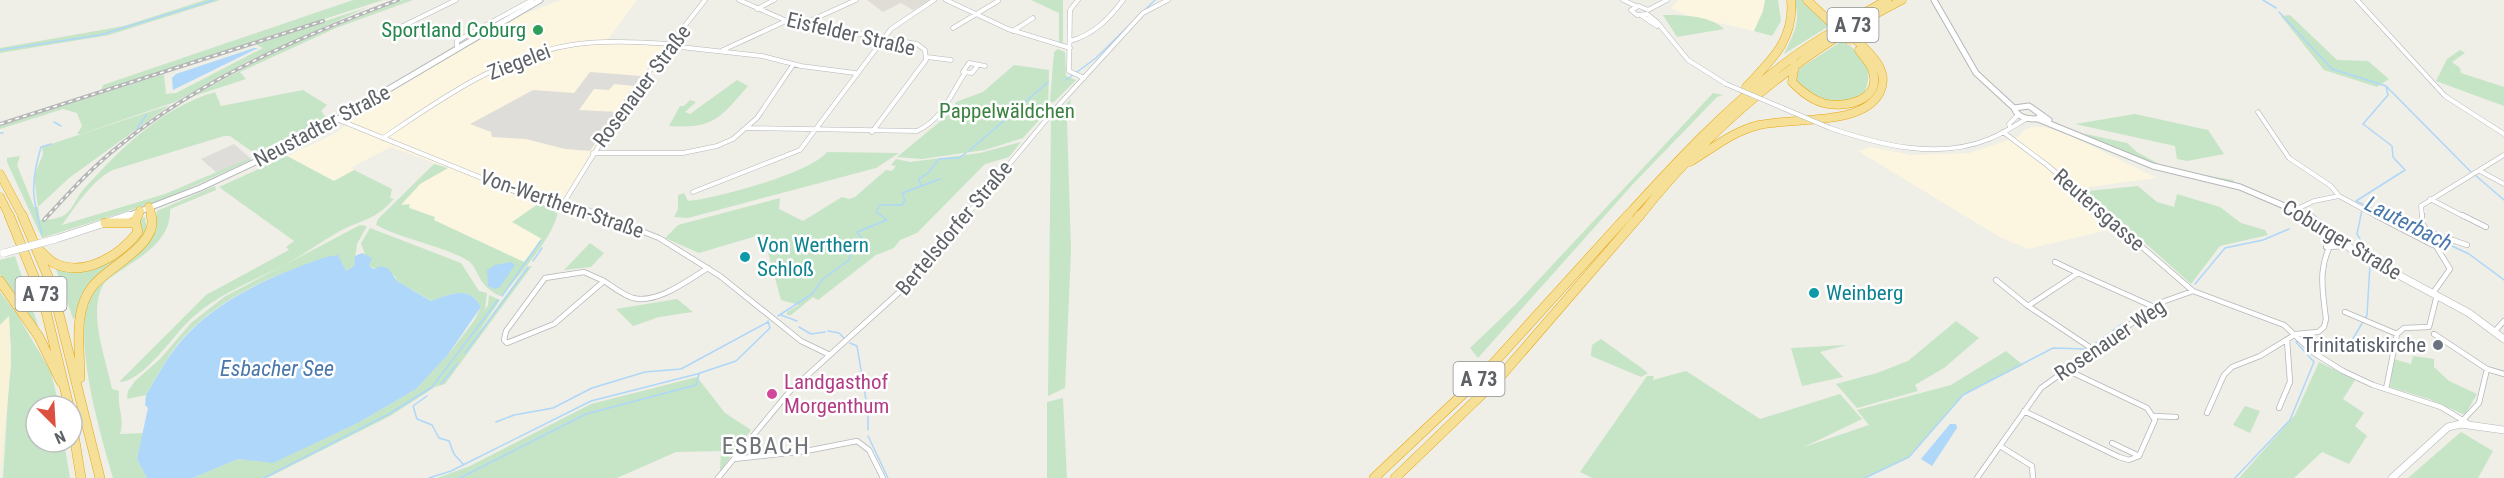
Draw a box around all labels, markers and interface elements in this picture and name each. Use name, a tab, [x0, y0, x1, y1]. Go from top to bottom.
street label: Eisfelder Straße	[784, 8, 918, 60]
road number: A 73	[1828, 8, 1878, 42]
place label: Sportland Coburg	[381, 18, 526, 42]
street label: Rosenauer Straße	[588, 20, 696, 152]
marker: Sportland Coburg	[531, 23, 545, 37]
street label: Ziegelei	[484, 39, 554, 85]
street label: Neustadter Straße	[250, 80, 394, 172]
park label: Pappelwäldchen	[939, 99, 1075, 123]
street label: Bertelsdorfer Straße	[891, 156, 1017, 300]
street label: Reutersgasse	[2049, 164, 2149, 256]
street label: Von-Werthern-Straße	[477, 165, 647, 243]
water label: Lauterbach	[2361, 191, 2457, 256]
street label: Coburger Straße	[2278, 195, 2406, 285]
place label: Von Werthern Schloß	[757, 233, 869, 281]
marker: Von Werthern Schloß	[738, 250, 752, 264]
road number: A 73	[15, 277, 66, 311]
place label: Weinberg	[1826, 281, 1903, 305]
marker: Weinberg	[1807, 286, 1821, 300]
street label: Rosenauer Weg	[2050, 294, 2170, 386]
place label: Trinitatiskirche	[2303, 333, 2426, 357]
marker: Trinitatiskirche	[2431, 338, 2445, 352]
water label: Esbacher See	[220, 356, 334, 381]
road number: A 73	[1454, 362, 1504, 396]
place label: Landgasthof Morgenthum	[784, 370, 889, 418]
marker: Landgasthof Morgenthum	[765, 387, 779, 401]
north arrow	[24, 394, 84, 454]
text: N	[52, 427, 68, 448]
district label: ESBACH	[722, 432, 810, 460]

